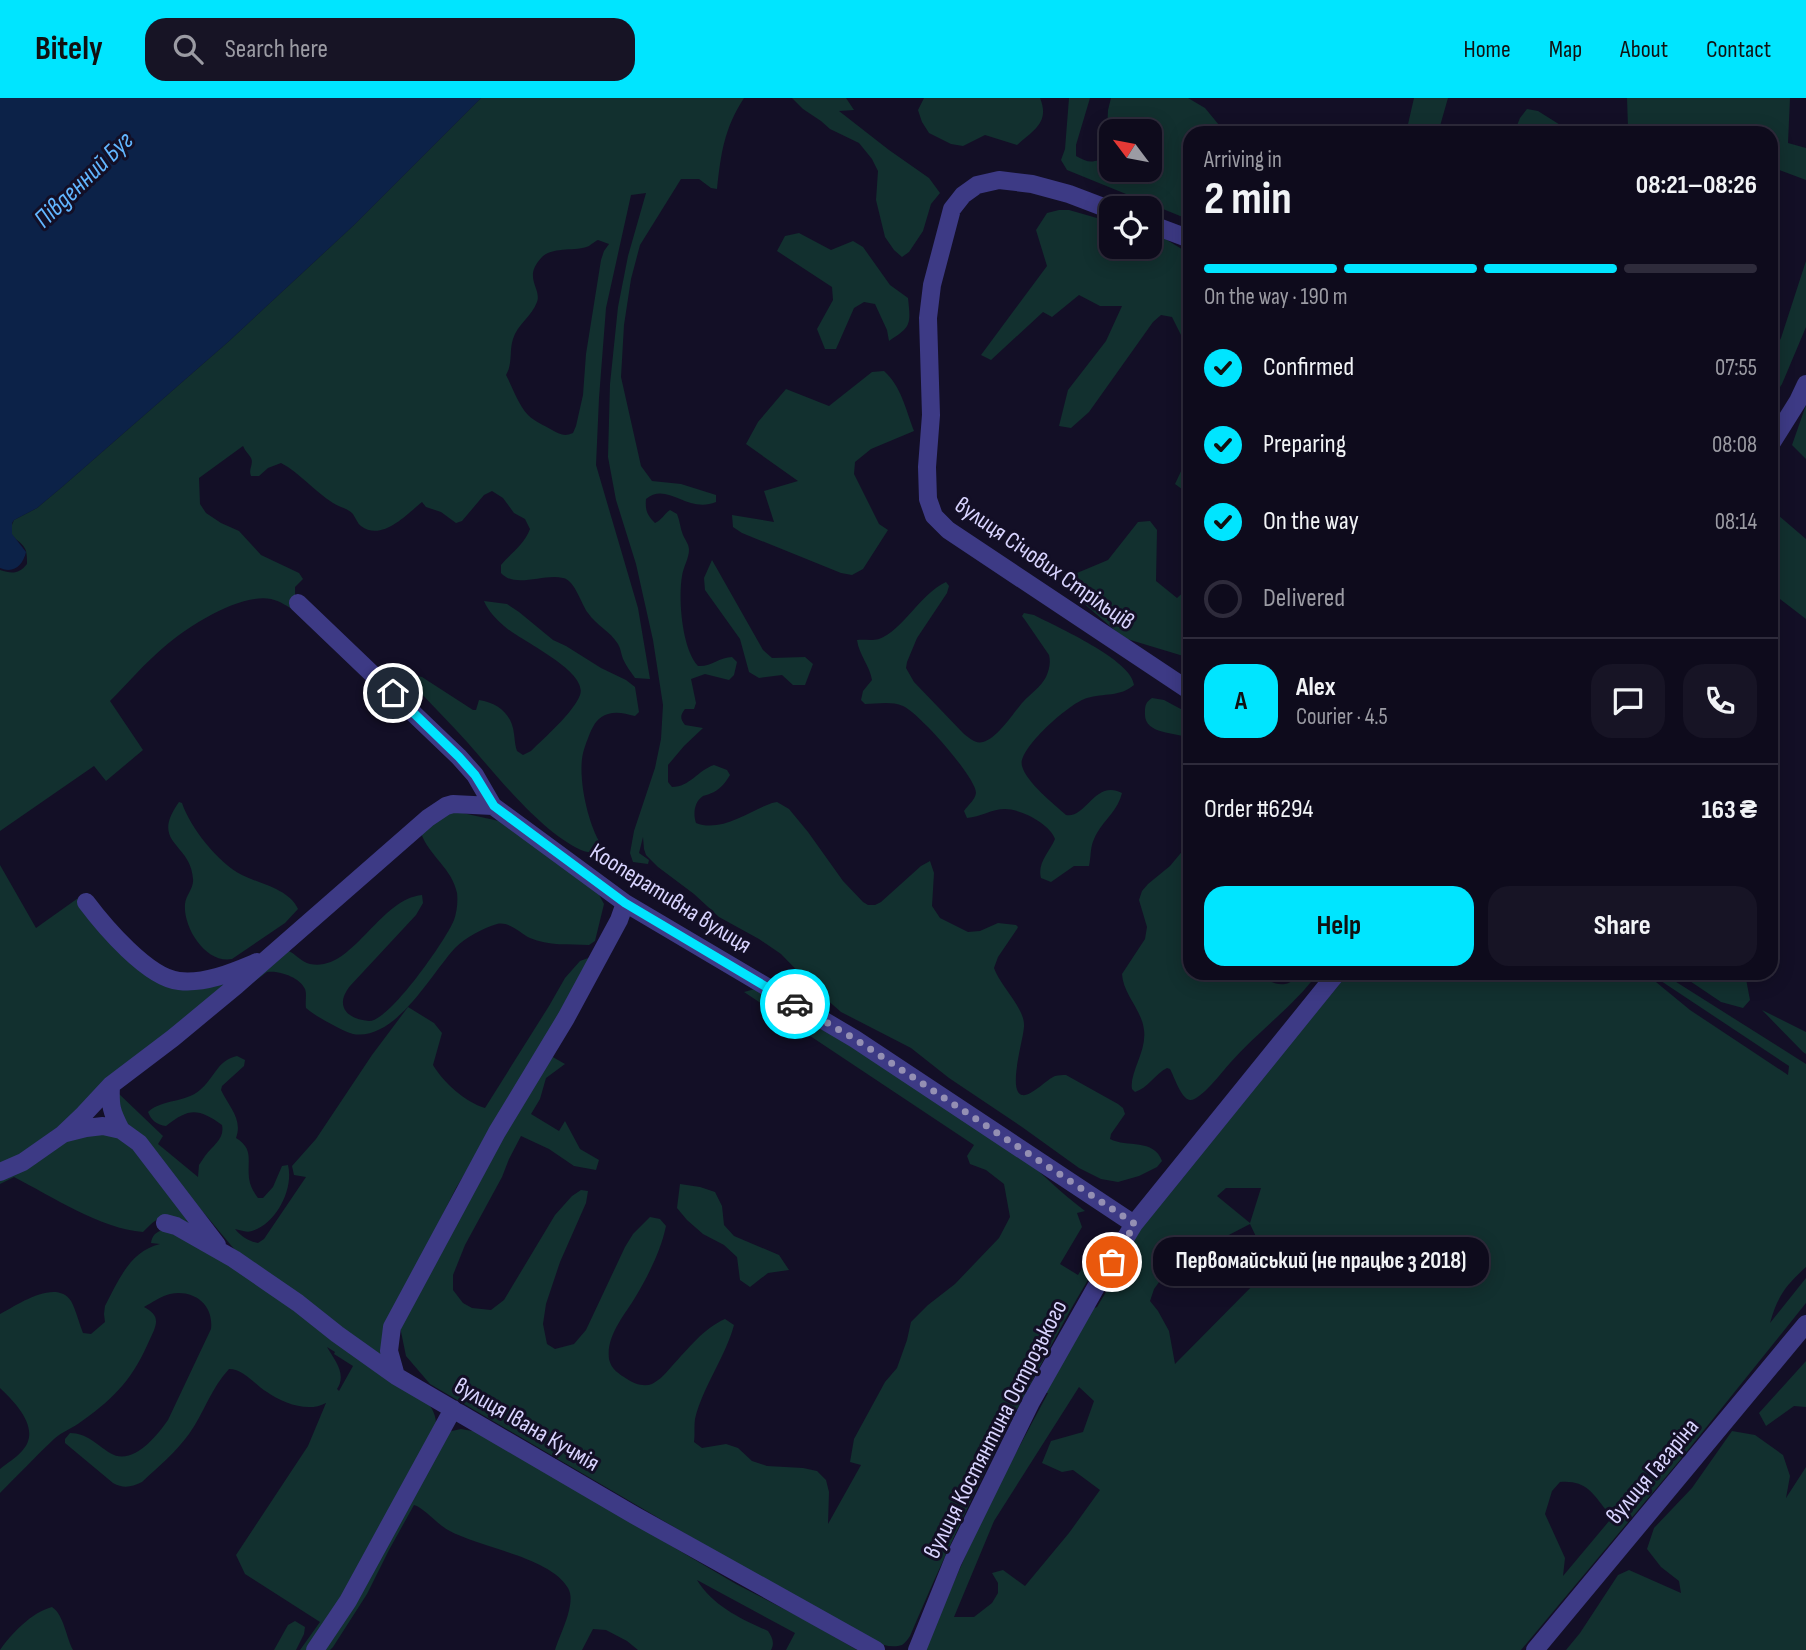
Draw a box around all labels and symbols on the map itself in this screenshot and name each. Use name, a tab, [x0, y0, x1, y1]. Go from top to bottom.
north arrow	[1099, 119, 1162, 182]
water label: Південний Буг	[28, 125, 140, 235]
street label: вулиця Січових Стрільців	[949, 491, 1140, 636]
pin	[363, 663, 423, 723]
street label: Кооперативна вулиця	[585, 837, 757, 960]
courier	[760, 969, 830, 1039]
pin	[1082, 1232, 1142, 1292]
callout: Первомайський (не працює з 2018)	[1154, 1238, 1490, 1286]
street label: вулиця Костянтина Острозького	[918, 1295, 1073, 1563]
street label: вулиця Івана Кучмія	[449, 1371, 605, 1478]
street label: вулиця Гагаріна	[1600, 1413, 1705, 1530]

